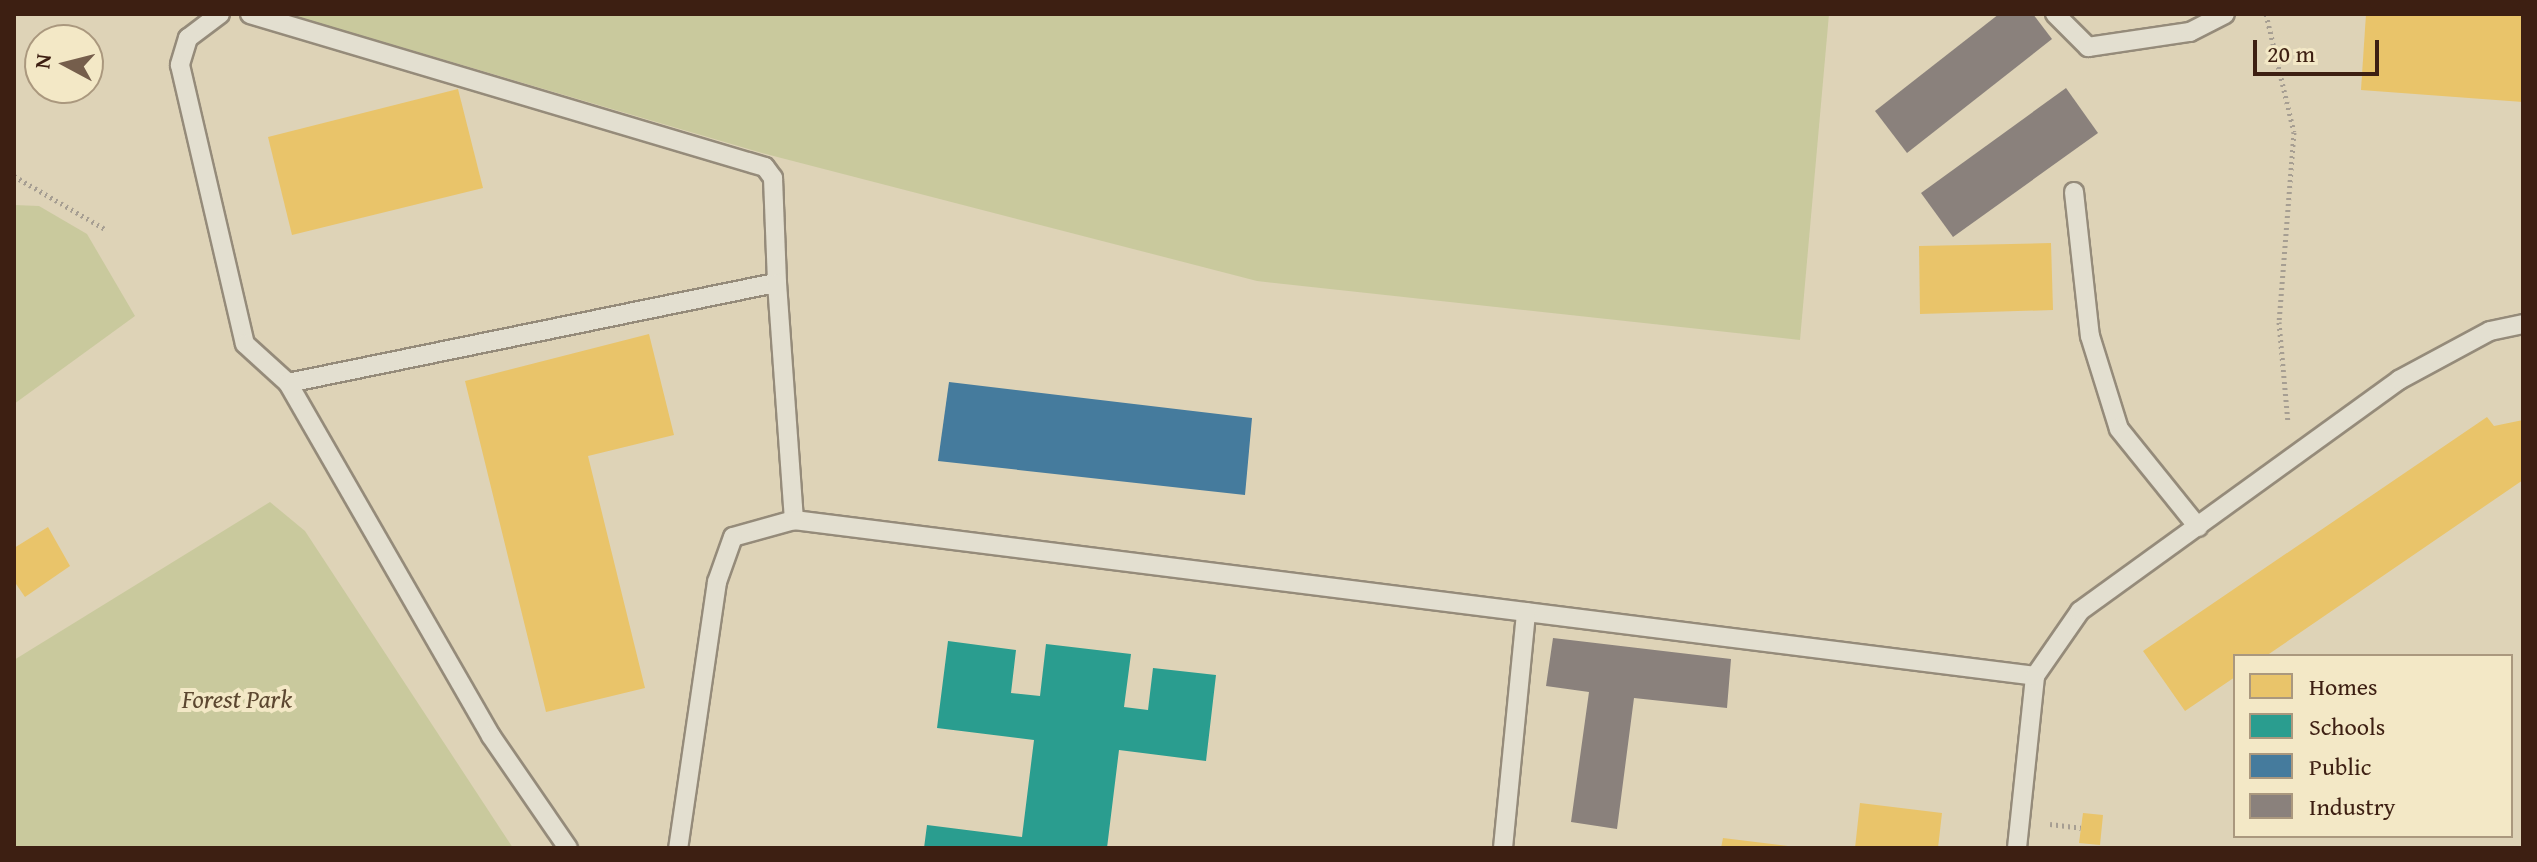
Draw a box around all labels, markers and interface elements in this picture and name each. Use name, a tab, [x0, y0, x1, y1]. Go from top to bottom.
north arrow	[24, 24, 104, 104]
scale bar	[2257, 24, 2383, 74]
text: 20 m	[2267, 36, 2315, 71]
text: N	[25, 52, 59, 71]
legend	[2233, 654, 2513, 838]
text: Homes	[2309, 669, 2378, 704]
park label: Forest Park	[182, 683, 292, 715]
text: Schools	[2309, 709, 2385, 744]
text: Public	[2309, 749, 2371, 784]
text: Industry	[2309, 789, 2396, 824]

